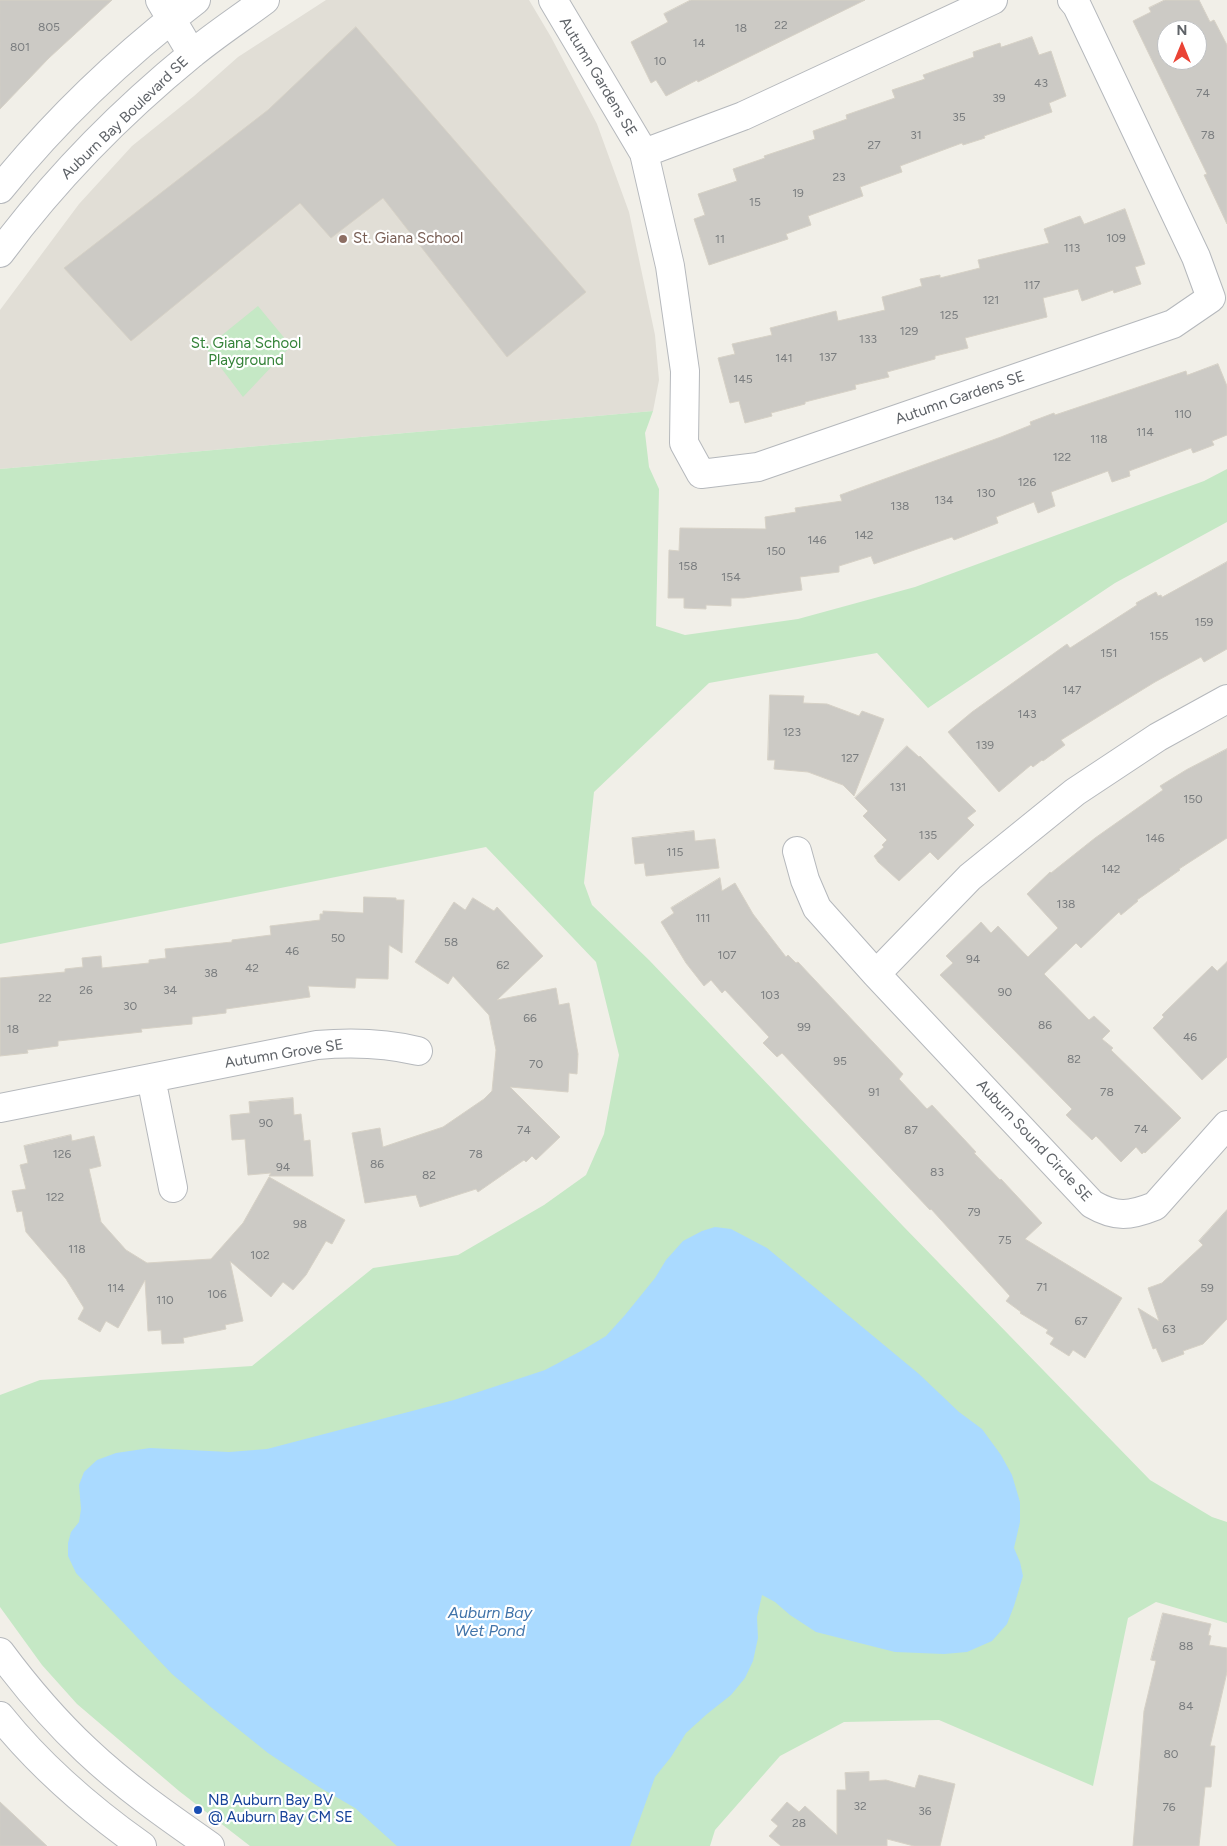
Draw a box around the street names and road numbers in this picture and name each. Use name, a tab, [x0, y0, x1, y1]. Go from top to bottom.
street label: Autumn Gardens SE	[555, 14, 641, 140]
street label: Auburn Bay Boulevard SE	[58, 53, 192, 183]
street label: Autumn Gardens SE	[893, 367, 1027, 429]
street label: Autumn Grove SE	[223, 1036, 345, 1072]
street label: Auburn Sound Circle SE	[973, 1076, 1095, 1206]

